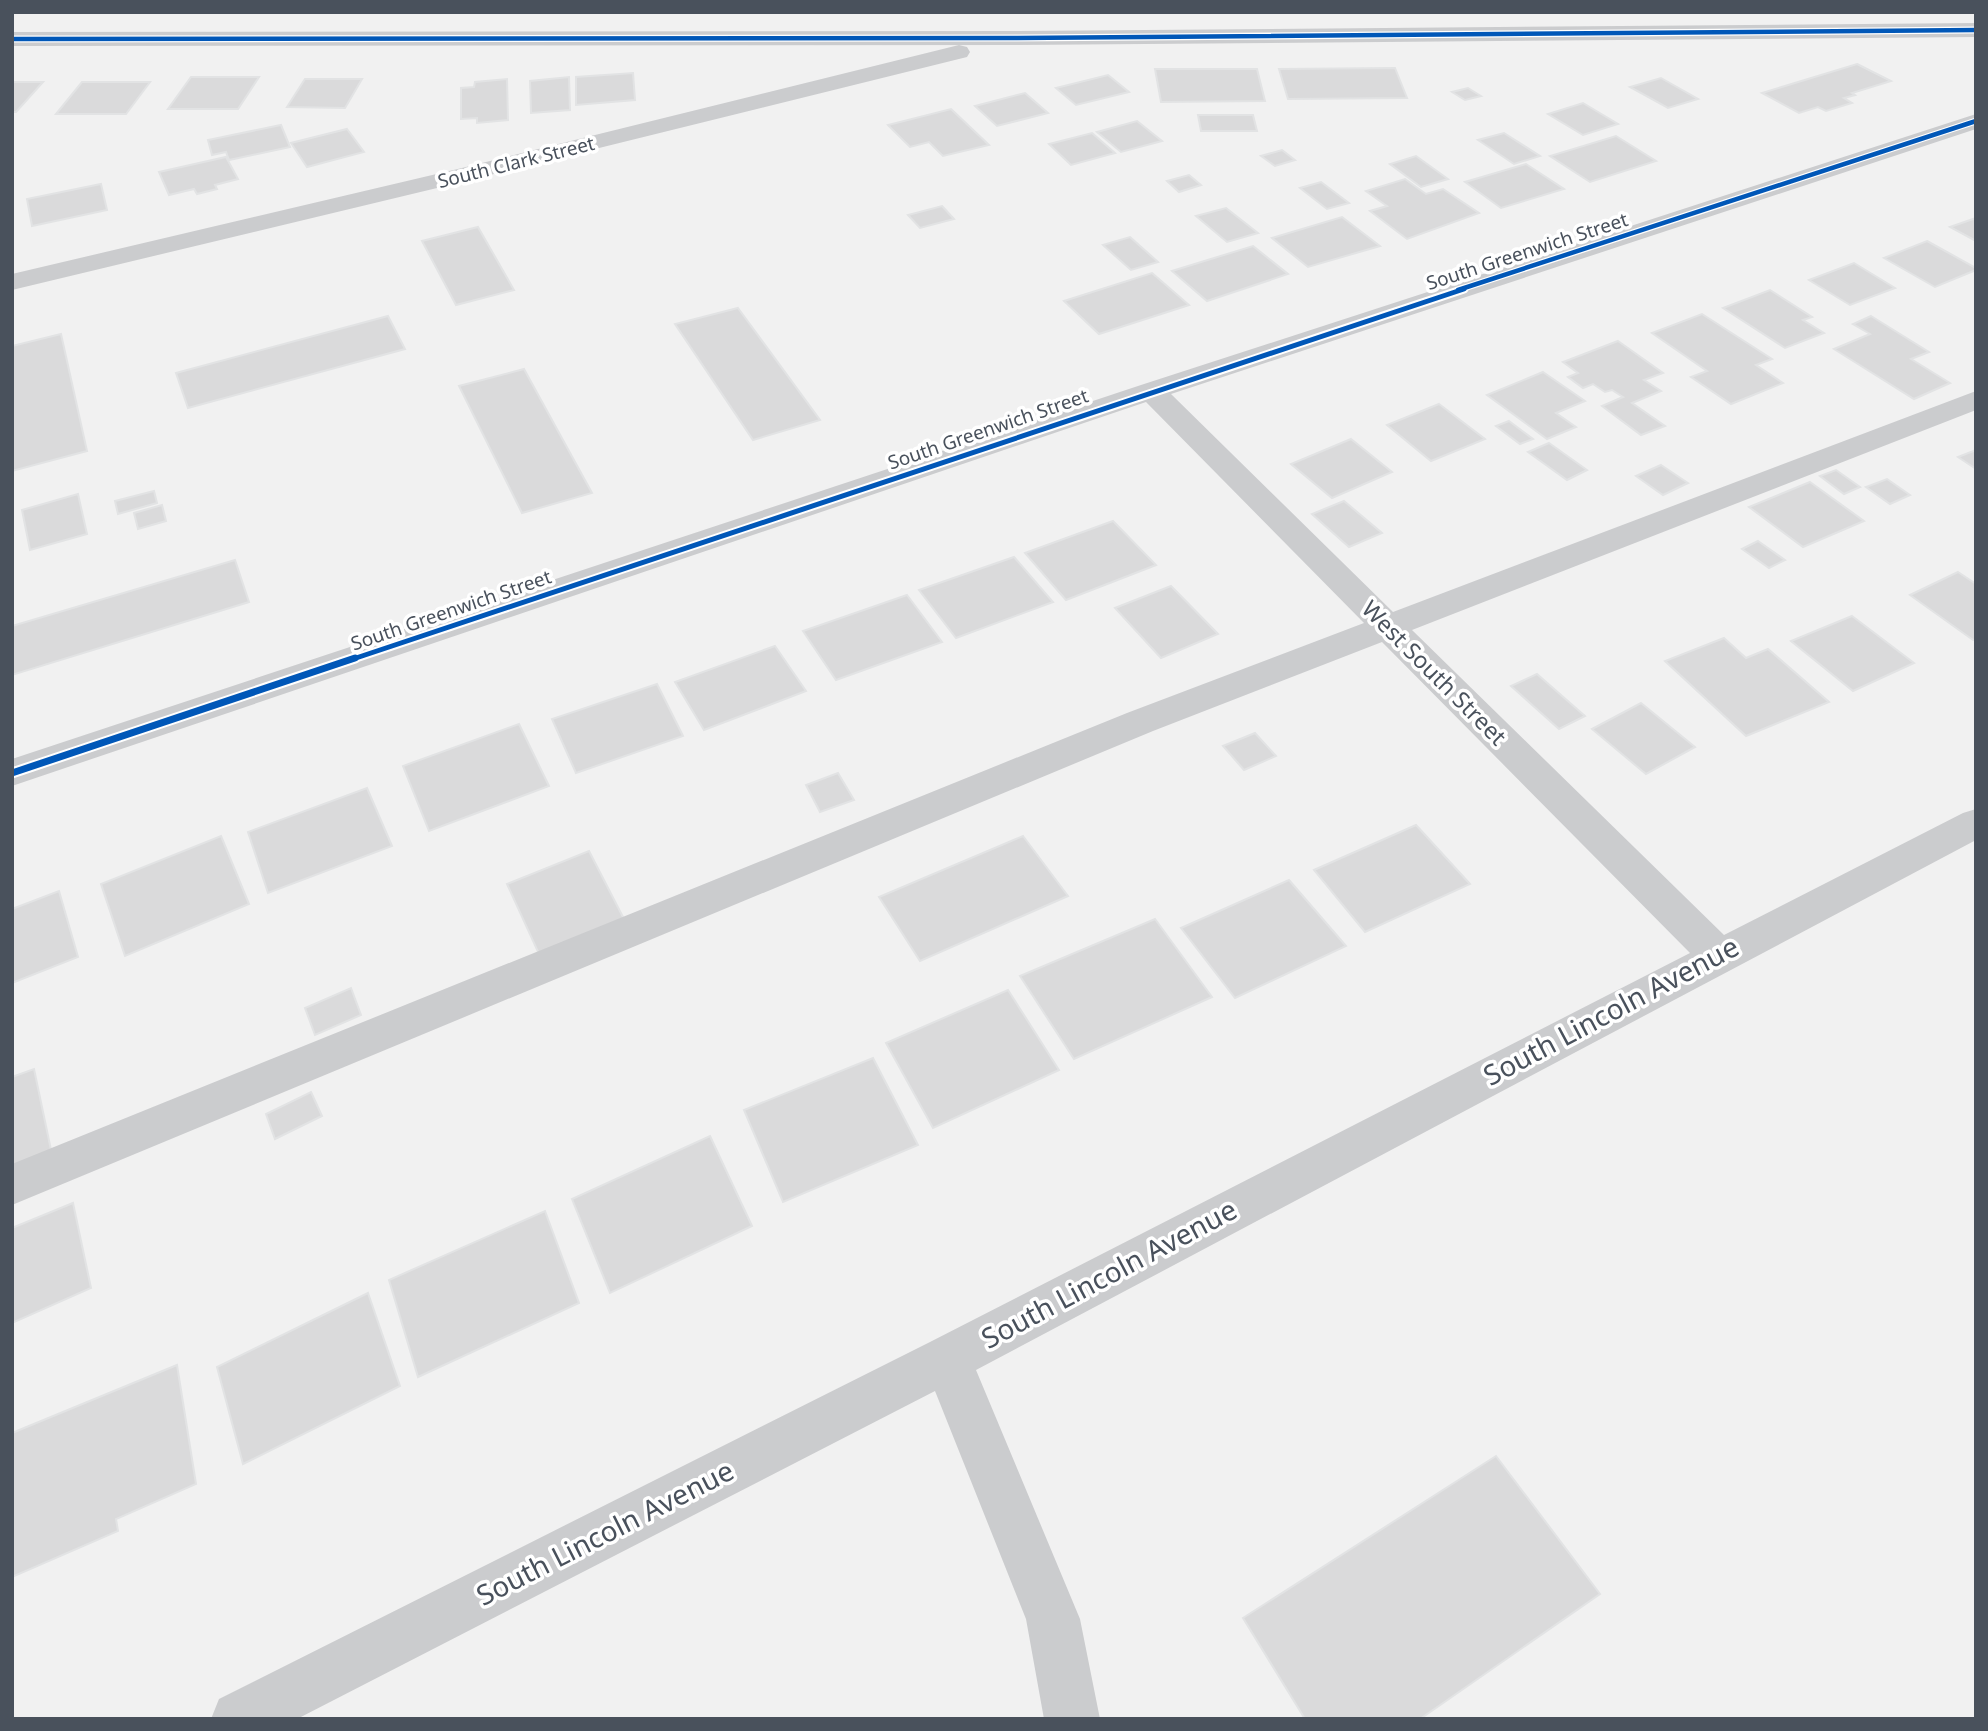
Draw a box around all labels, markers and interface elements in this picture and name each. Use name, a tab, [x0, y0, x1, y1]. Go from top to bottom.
street label: South Clark Street	[435, 130, 597, 194]
street label: South Greenwich Street	[1423, 206, 1631, 296]
street label: South Greenwich Street	[884, 382, 1092, 476]
street label: South Greenwich Street	[347, 563, 555, 657]
street label: West South Street	[1355, 593, 1514, 752]
street label: South Lincoln Avenue	[1476, 927, 1745, 1094]
street label: South Lincoln Avenue	[974, 1190, 1243, 1357]
street label: South Lincoln Avenue	[469, 1451, 740, 1614]

